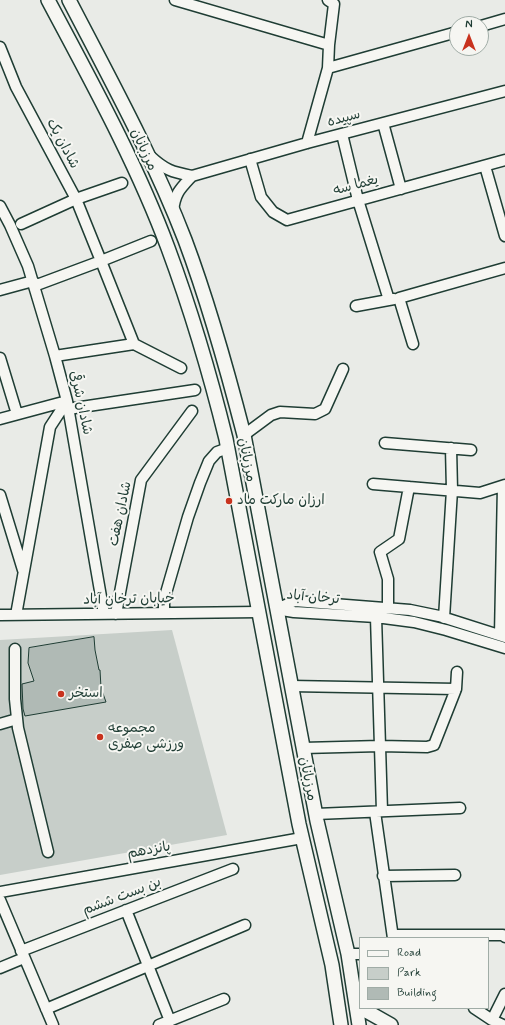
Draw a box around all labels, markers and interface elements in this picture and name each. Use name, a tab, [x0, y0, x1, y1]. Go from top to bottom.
north arrow	[449, 16, 489, 56]
text: N	[465, 18, 473, 32]
street label: سپیده	[326, 107, 362, 131]
street label: شادان یک	[42, 116, 82, 172]
street label: مرزبانان	[126, 126, 160, 174]
street label: یغما سه	[332, 172, 380, 200]
street label: شادان شرقی	[65, 369, 95, 437]
street label: مرزبانان	[234, 437, 258, 483]
street label: شادان هفت	[106, 480, 136, 548]
place label: ارزان مارکت ماد	[237, 493, 325, 509]
marker: ارزان مارکت ماد	[224, 496, 234, 506]
street label: ترخان آباد	[286, 587, 340, 609]
street label: خیابان ترخان آباد	[83, 591, 175, 609]
place label: استخر	[69, 686, 103, 702]
marker: استخر	[56, 689, 66, 699]
place label: مجموعه ورزشی صفری	[108, 721, 184, 754]
marker: مجموعه ورزشی صفری	[95, 732, 105, 742]
street label: مرزبانان	[295, 756, 319, 802]
street label: پانزدهم	[126, 839, 172, 863]
street label: بن بست ششم	[80, 874, 164, 920]
legend	[359, 937, 489, 1009]
text: Road	[397, 945, 421, 961]
text: Park	[397, 965, 421, 981]
text: Building	[397, 985, 437, 1001]

